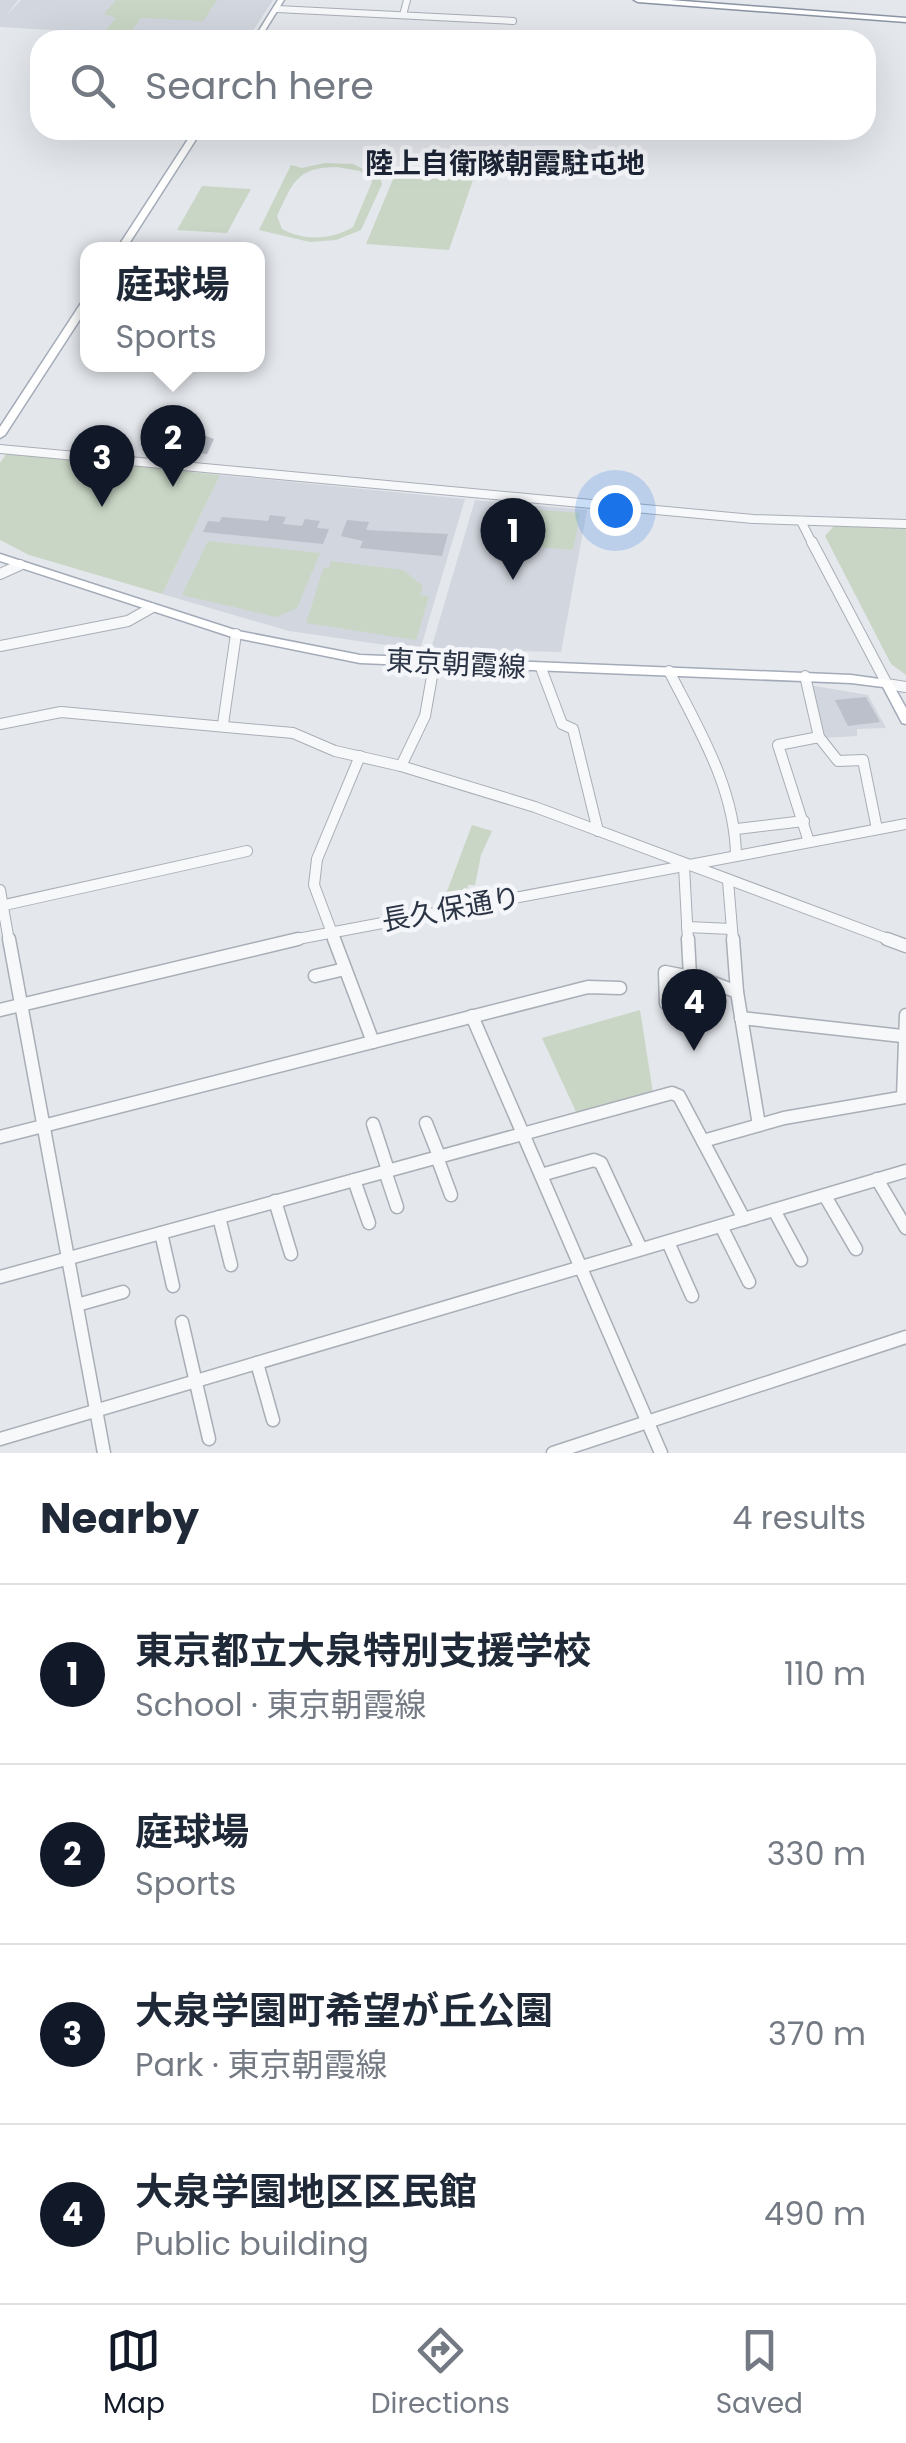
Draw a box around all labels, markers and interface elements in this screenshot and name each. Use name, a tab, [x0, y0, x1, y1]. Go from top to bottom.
search box	[30, 30, 876, 140]
icon: search	[65, 58, 120, 113]
text: Search here	[145, 59, 374, 112]
district label: 陸上自衛隊朝霞駐屯地	[365, 144, 645, 183]
popup	[80, 242, 265, 372]
text: 庭球場	[115, 258, 230, 311]
text: Sports	[115, 314, 217, 359]
pin: 2	[140, 404, 206, 487]
pin: 3	[70, 424, 134, 507]
your location	[590, 485, 641, 536]
pin: 1	[480, 498, 546, 580]
street label: 東京朝霞線	[385, 641, 527, 687]
street label: 長久保通り	[379, 878, 523, 940]
pin: 4	[662, 968, 726, 1051]
text: Nearby	[40, 1489, 199, 1548]
text: 4 results	[732, 1495, 866, 1540]
text: 東京都立大泉特別支援学校	[135, 1624, 591, 1677]
text: 1	[66, 1651, 79, 1696]
text: 110 m	[784, 1651, 866, 1696]
text: School · 東京朝霞線	[135, 1682, 426, 1727]
text: 庭球場	[135, 1805, 249, 1858]
text: 2	[63, 1831, 82, 1876]
text: 330 m	[767, 1831, 866, 1876]
text: Sports	[135, 1861, 236, 1906]
text: 大泉学園町希望が丘公園	[135, 1984, 553, 2037]
text: 3	[63, 2011, 82, 2056]
text: 370 m	[768, 2011, 866, 2056]
text: Park · 東京朝霞線	[135, 2042, 387, 2087]
text: 大泉学園地区区民館	[135, 2165, 477, 2218]
text: 4	[62, 2191, 83, 2236]
text: 490 m	[764, 2191, 866, 2236]
text: Public building	[135, 2221, 369, 2266]
tab: Map	[103, 2323, 165, 2425]
tab: Directions	[371, 2323, 510, 2425]
tab: Saved	[716, 2323, 803, 2425]

